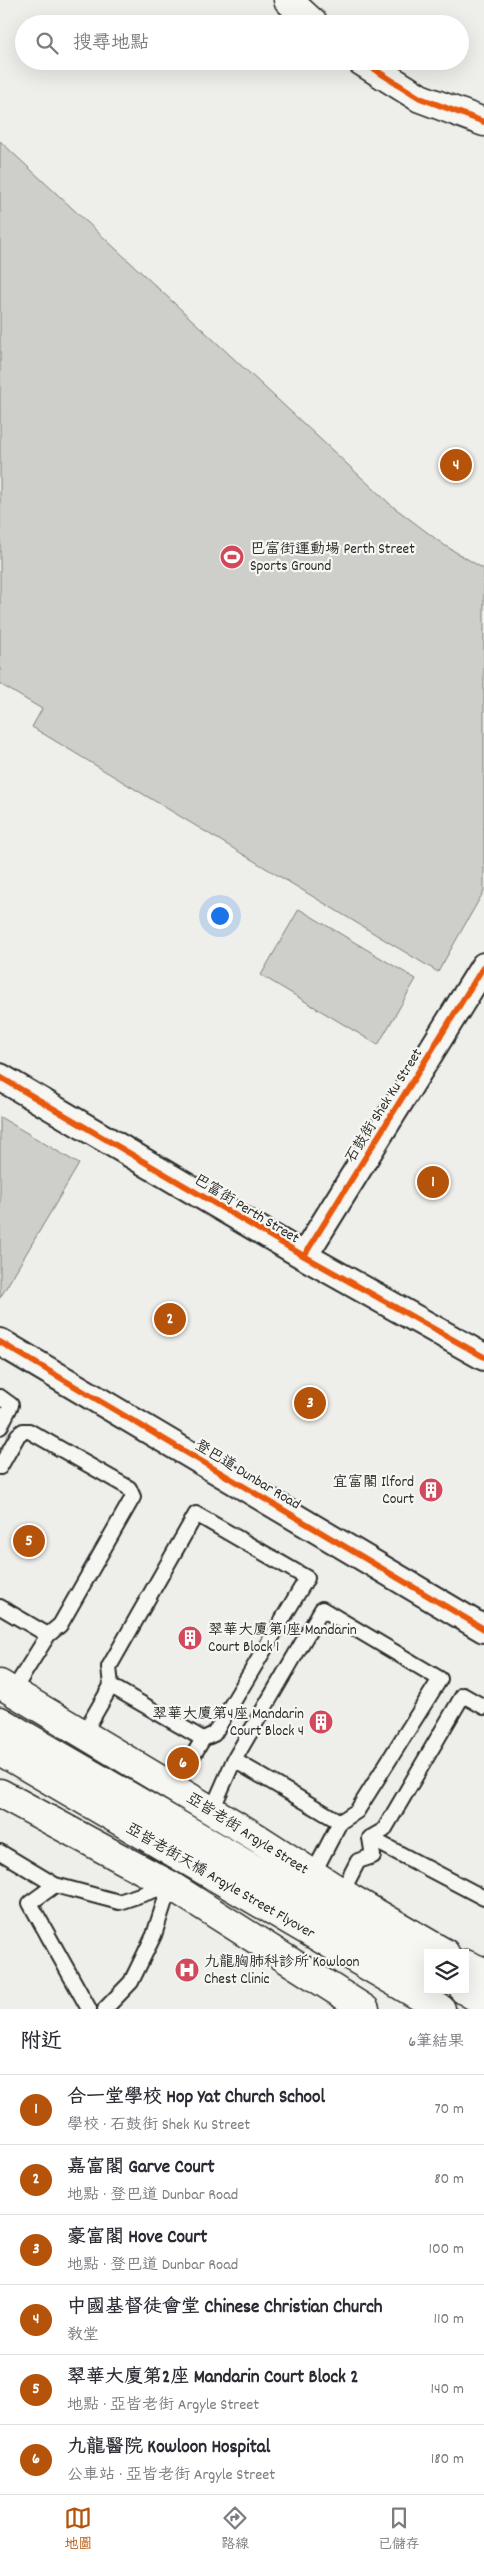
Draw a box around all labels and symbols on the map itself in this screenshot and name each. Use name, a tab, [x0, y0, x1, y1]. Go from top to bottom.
pin: 4	[440, 446, 472, 484]
place label: 巴富街運動場 Perth Street Sports Ground	[250, 539, 415, 578]
sports icon: 巴富街運動場 Perth Street Sports Ground	[219, 544, 245, 570]
your location	[207, 903, 233, 929]
street label: 石鼓街 Shek Ku Street	[341, 1044, 429, 1168]
pin: 1	[417, 1163, 449, 1201]
street label: 巴富街 Perth Street	[189, 1169, 303, 1250]
pin: 2	[154, 1300, 186, 1338]
pin: 3	[294, 1384, 326, 1422]
street label: 登巴道 Dunbar Road	[190, 1435, 304, 1516]
place label: 宜富閣 Ilford Court	[333, 1472, 414, 1511]
building icon: 宜富閣 Ilford Court	[418, 1477, 444, 1503]
pin: 5	[13, 1522, 45, 1560]
place label: 翠華大廈第1座 Mandarin Court Block 1	[208, 1620, 357, 1659]
building icon: 翠華大廈第1座 Mandarin Court Block 1	[177, 1625, 203, 1651]
place label: 翠華大廈第4座 Mandarin Court Block 4	[152, 1704, 304, 1743]
building icon: 翠華大廈第4座 Mandarin Court Block 4	[308, 1709, 334, 1735]
pin: 6	[167, 1744, 199, 1782]
street label: 亞皆老街 Argyle Street	[182, 1788, 312, 1881]
street label: 亞皆老街天橋 Argyle Street Flyover	[122, 1819, 319, 1945]
place label: 九龍胸肺科診所 Kowloon Chest Clinic	[204, 1952, 360, 1991]
hospital icon: 九龍胸肺科診所 Kowloon Chest Clinic	[174, 1957, 200, 1983]

